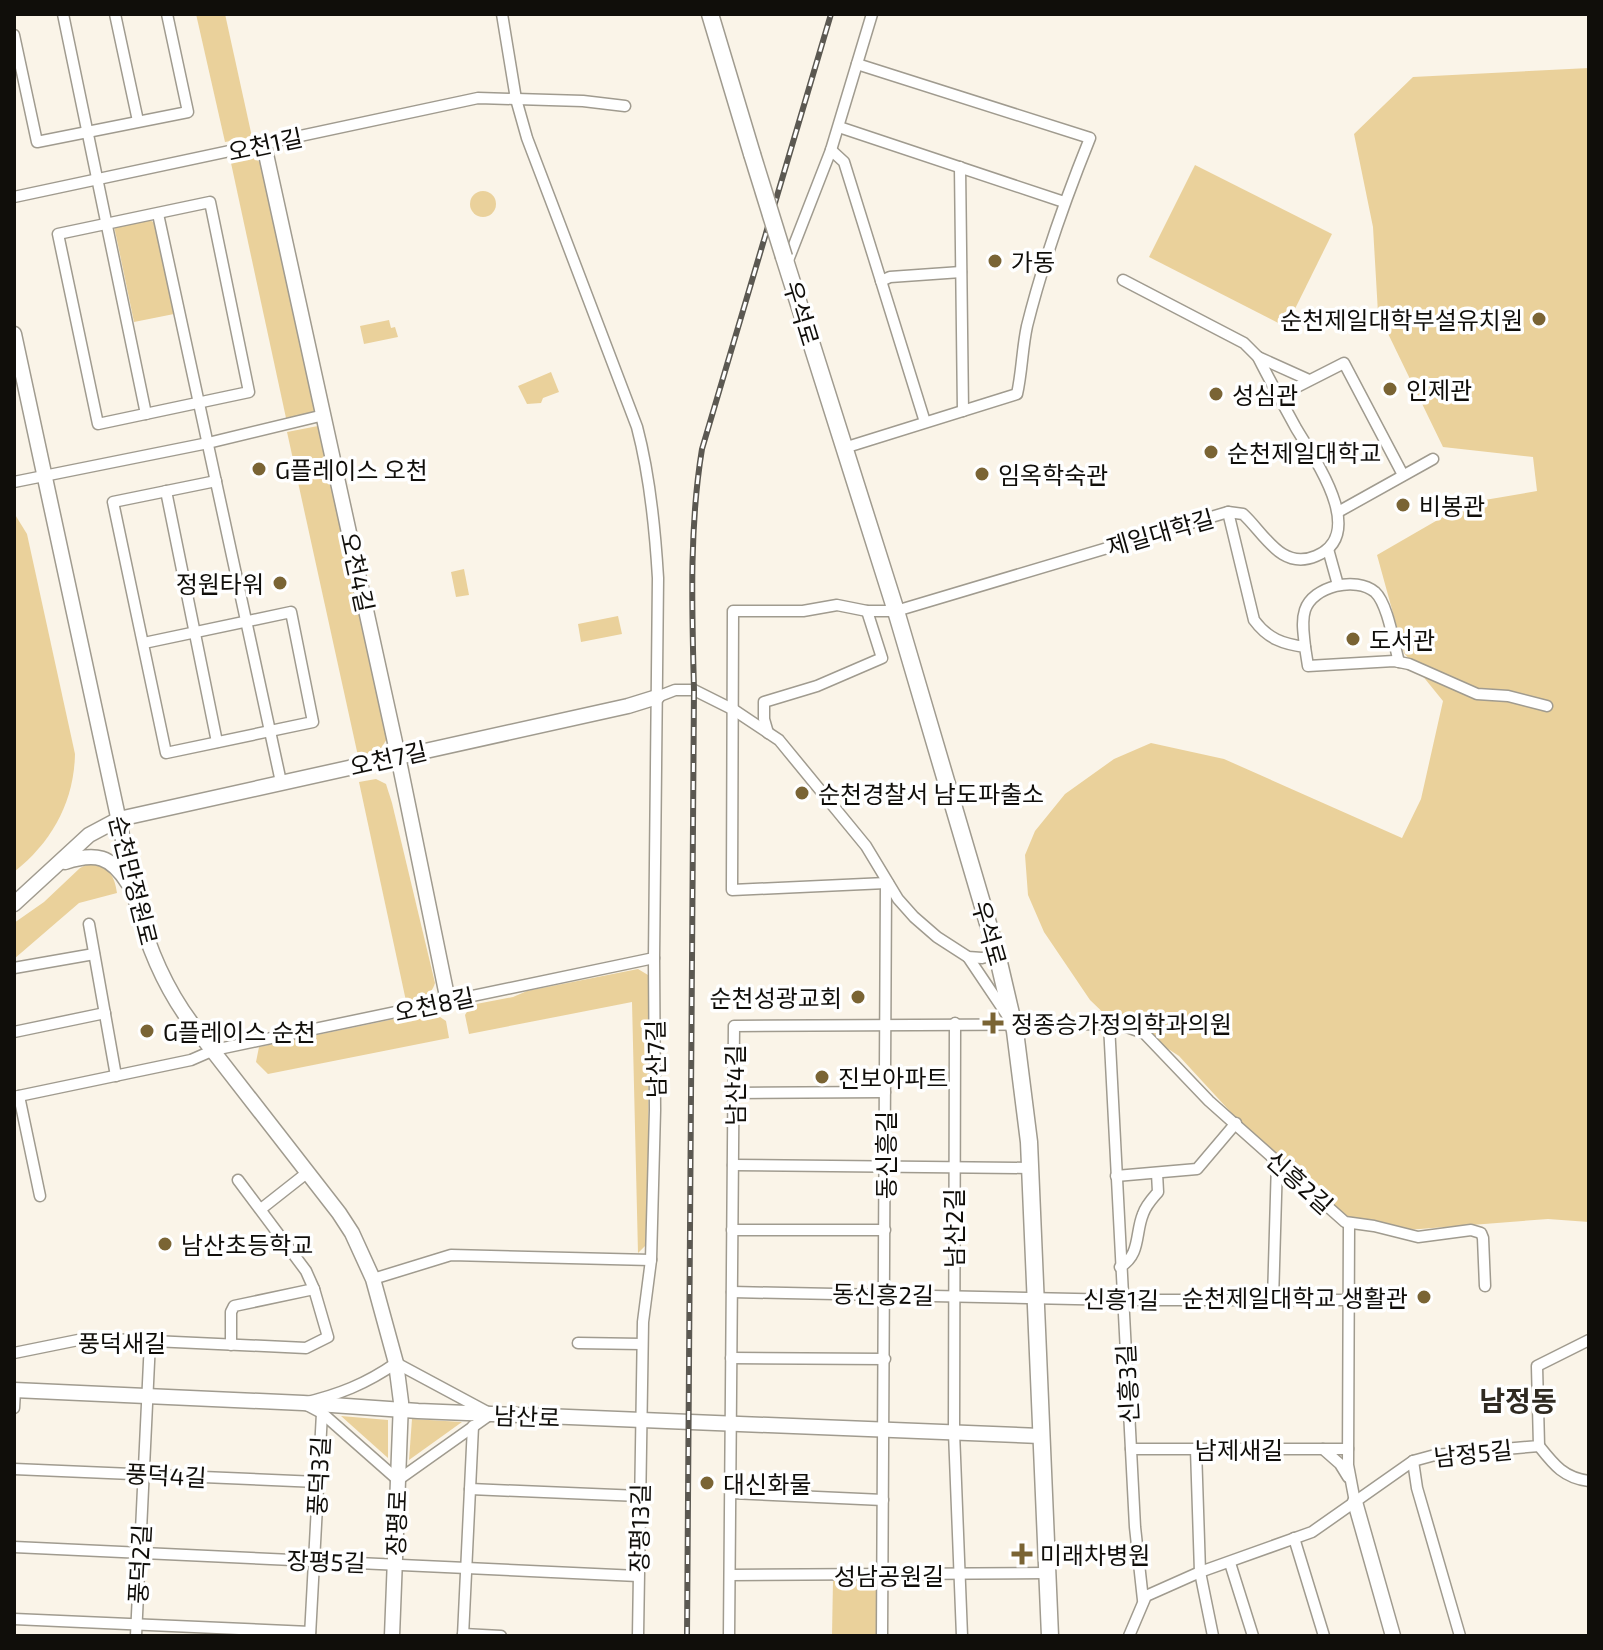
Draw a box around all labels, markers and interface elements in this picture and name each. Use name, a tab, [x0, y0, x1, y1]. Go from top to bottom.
street label: 오천1길	[225, 122, 305, 166]
place label: 가동	[1011, 247, 1055, 276]
marker: 가동	[986, 252, 1004, 270]
street label: 우석로	[778, 277, 826, 349]
place label: 순천제일대학부설유치원	[1280, 305, 1523, 334]
marker: 순천제일대학부설유치원	[1530, 310, 1548, 328]
place label: 인제관	[1406, 375, 1472, 404]
place label: 성심관	[1232, 380, 1298, 409]
marker: 인제관	[1381, 380, 1399, 398]
marker: 성심관	[1207, 385, 1225, 403]
place label: 순천제일대학교	[1227, 438, 1382, 467]
marker: 순천제일대학교	[1202, 443, 1220, 461]
place label: G플레이스 오천	[275, 455, 428, 484]
marker: G플레이스 오천	[250, 460, 268, 478]
place label: 임옥학숙관	[998, 460, 1108, 489]
marker: 임옥학숙관	[973, 465, 991, 483]
place label: 비봉관	[1419, 491, 1485, 520]
marker: 비봉관	[1394, 496, 1412, 514]
street label: 제일대학길	[1103, 503, 1217, 561]
street label: 오천4길	[335, 529, 381, 615]
place label: 정원타워	[176, 569, 264, 598]
marker: 정원타워	[271, 574, 289, 592]
place label: 도서관	[1369, 625, 1435, 654]
marker: 도서관	[1344, 630, 1362, 648]
street label: 오천7길	[346, 735, 430, 781]
place label: 순천경찰서 남도파출소	[818, 779, 1044, 808]
marker: 순천경찰서 남도파출소	[793, 784, 811, 802]
street label: 순천만정원로	[104, 812, 164, 948]
street label: 우석로	[967, 897, 1013, 969]
street label: 오천8길	[391, 981, 477, 1027]
place label: 순천성광교회	[710, 983, 842, 1012]
marker: 순천성광교회	[849, 988, 867, 1006]
place label: 정종승가정의학과의원	[1011, 1009, 1232, 1038]
marker: 정종승가정의학과의원	[982, 1012, 1004, 1034]
place label: G플레이스 순천	[163, 1017, 316, 1046]
street label: 남산7길	[640, 1019, 670, 1099]
marker: G플레이스 순천	[138, 1022, 156, 1040]
street label: 남산4길	[720, 1045, 749, 1126]
place label: 진보아파트	[838, 1063, 948, 1092]
marker: 진보아파트	[813, 1068, 831, 1086]
street label: 동신흥길	[871, 1111, 900, 1199]
street label: 신흥2길	[1261, 1145, 1339, 1219]
street label: 남산2길	[939, 1188, 968, 1268]
place label: 남산초등학교	[181, 1230, 313, 1259]
marker: 남산초등학교	[156, 1235, 174, 1253]
street label: 동신흥2길	[832, 1279, 934, 1309]
place label: 순천제일대학교 생활관	[1182, 1283, 1408, 1312]
street label: 신흥1길	[1083, 1284, 1159, 1314]
marker: 순천제일대학교 생활관	[1415, 1288, 1433, 1306]
street label: 풍덕새길	[78, 1328, 166, 1357]
street label: 신흥3길	[1110, 1343, 1144, 1425]
district label: 남정동	[1479, 1383, 1557, 1417]
street label: 남산로	[493, 1400, 561, 1432]
street label: 남정5길	[1432, 1434, 1514, 1472]
street label: 풍덕3길	[301, 1435, 335, 1517]
street label: 남제새길	[1195, 1435, 1283, 1464]
street label: 풍덕4길	[125, 1458, 207, 1492]
place label: 대신화물	[723, 1469, 811, 1498]
marker: 대신화물	[698, 1474, 716, 1492]
street label: 장평13길	[624, 1483, 654, 1573]
street label: 장평로	[380, 1489, 412, 1557]
street label: 풍덕2길	[122, 1523, 156, 1605]
place label: 미래차병원	[1040, 1540, 1150, 1569]
marker: 미래차병원	[1011, 1543, 1033, 1565]
street label: 장평5길	[286, 1545, 366, 1577]
street label: 성남공원길	[834, 1561, 944, 1590]

